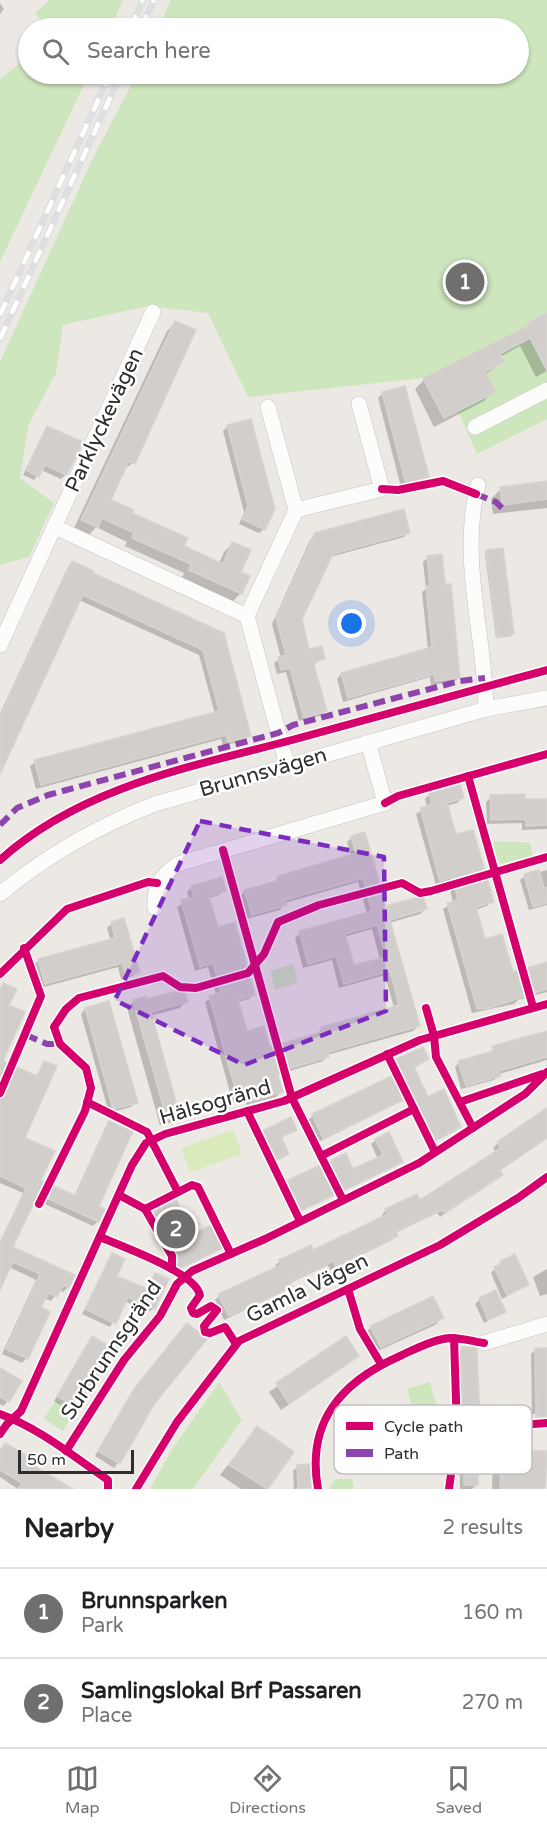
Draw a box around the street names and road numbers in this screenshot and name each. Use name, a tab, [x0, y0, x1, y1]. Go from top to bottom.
street label: Parklyckevägen	[60, 344, 149, 496]
street label: Brunnsvägen	[196, 742, 330, 803]
street label: Hälsogränd	[156, 1075, 274, 1130]
street label: Gamla Vägen	[242, 1248, 372, 1329]
street label: Surbrunnsgränd	[56, 1276, 167, 1425]

